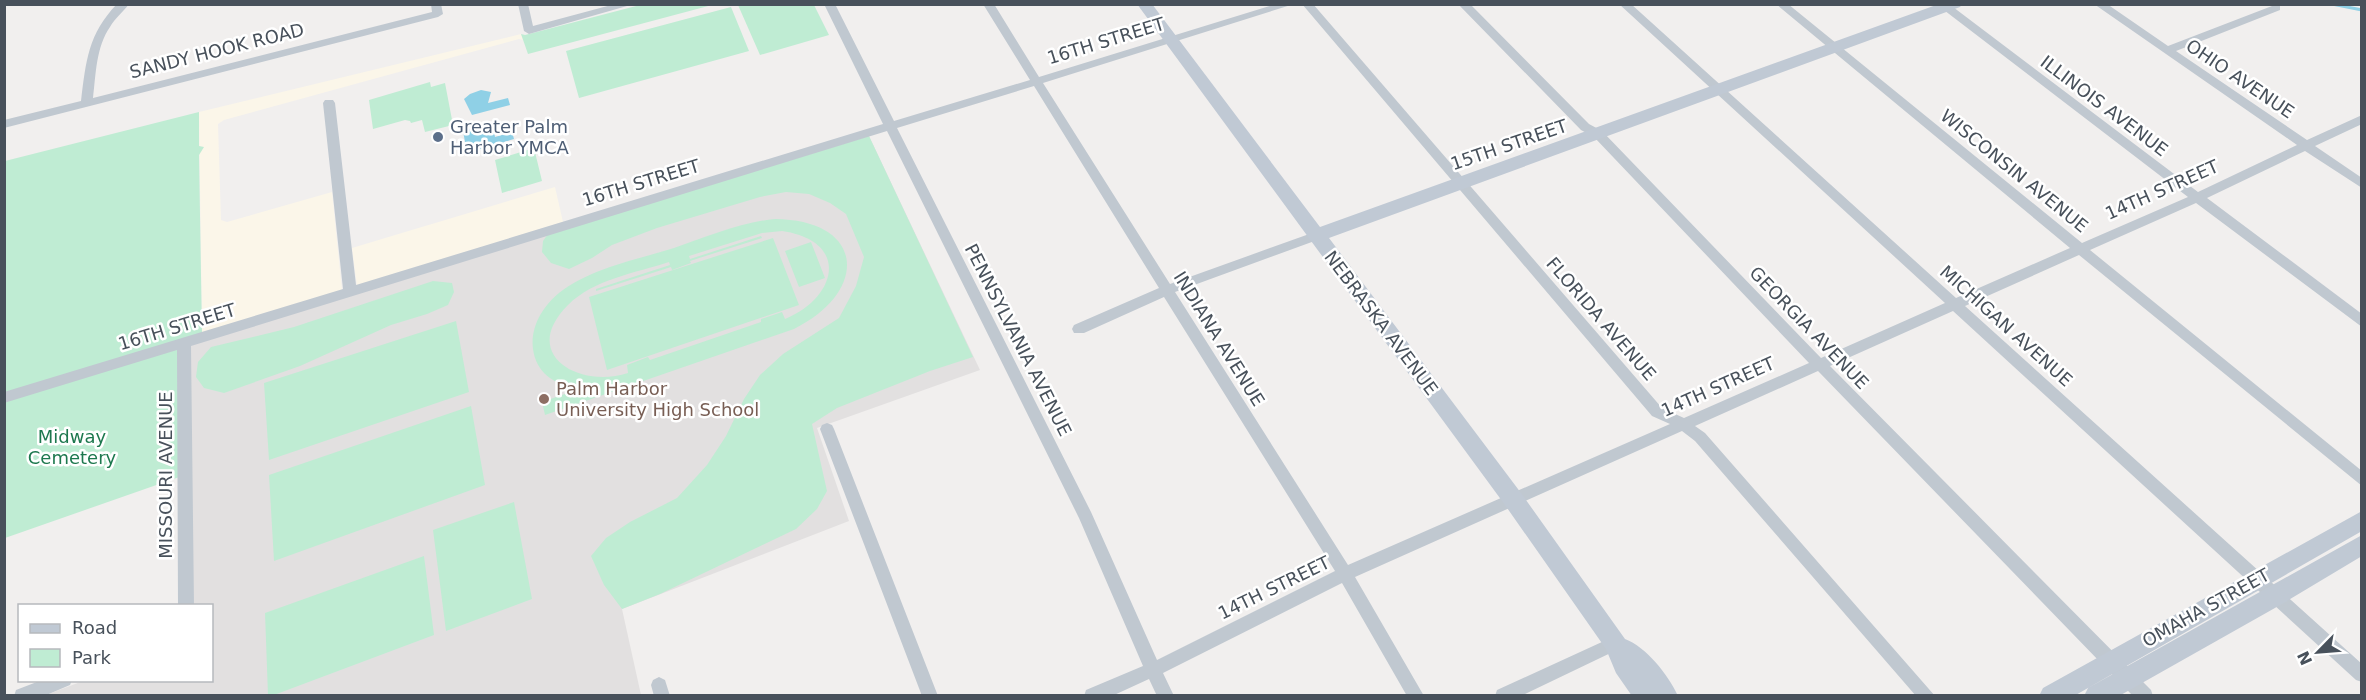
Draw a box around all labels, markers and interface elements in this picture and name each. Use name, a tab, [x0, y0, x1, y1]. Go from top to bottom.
street label: 16TH STREET	[1045, 12, 1168, 68]
street label: SANDY HOOK ROAD	[127, 19, 306, 82]
street label: OHIO AVENUE	[2182, 35, 2298, 122]
street label: ILLINOIS AVENUE	[2037, 51, 2172, 160]
street label: WISCONSIN AVENUE	[1936, 105, 2092, 237]
street label: 15TH STREET	[1448, 114, 1571, 174]
place label: Greater Palm Harbor YMCA	[450, 116, 570, 158]
marker: Greater Palm Harbor YMCA	[431, 130, 445, 144]
street label: 16TH STREET	[580, 154, 703, 210]
street label: 14TH STREET	[2102, 155, 2223, 224]
street label: PENNSYLVANIA AVENUE	[961, 240, 1076, 439]
street label: NEBRASKA AVENUE	[1320, 246, 1442, 399]
street label: FLORIDA AVENUE	[1542, 253, 1661, 384]
street label: MICHIGAN AVENUE	[1936, 261, 2077, 390]
street label: GEORGIA AVENUE	[1745, 262, 1873, 393]
street label: INDIANA AVENUE	[1170, 268, 1269, 410]
street label: 16TH STREET	[116, 298, 239, 354]
street label: 14TH STREET	[1658, 352, 1779, 421]
place label: Palm Harbor University High School	[556, 378, 759, 420]
street label: MISSOURI AVENUE	[155, 391, 176, 559]
marker: Palm Harbor University High School	[537, 392, 551, 406]
park label: Midway Cemetery	[28, 426, 117, 468]
street label: 14TH STREET	[1214, 551, 1334, 624]
street label: OMAHA STREET	[2138, 563, 2274, 651]
legend	[18, 604, 213, 682]
text: Road	[72, 617, 117, 638]
north arrow	[2288, 622, 2348, 682]
text: Park	[72, 647, 111, 668]
text: N	[2293, 648, 2316, 668]

